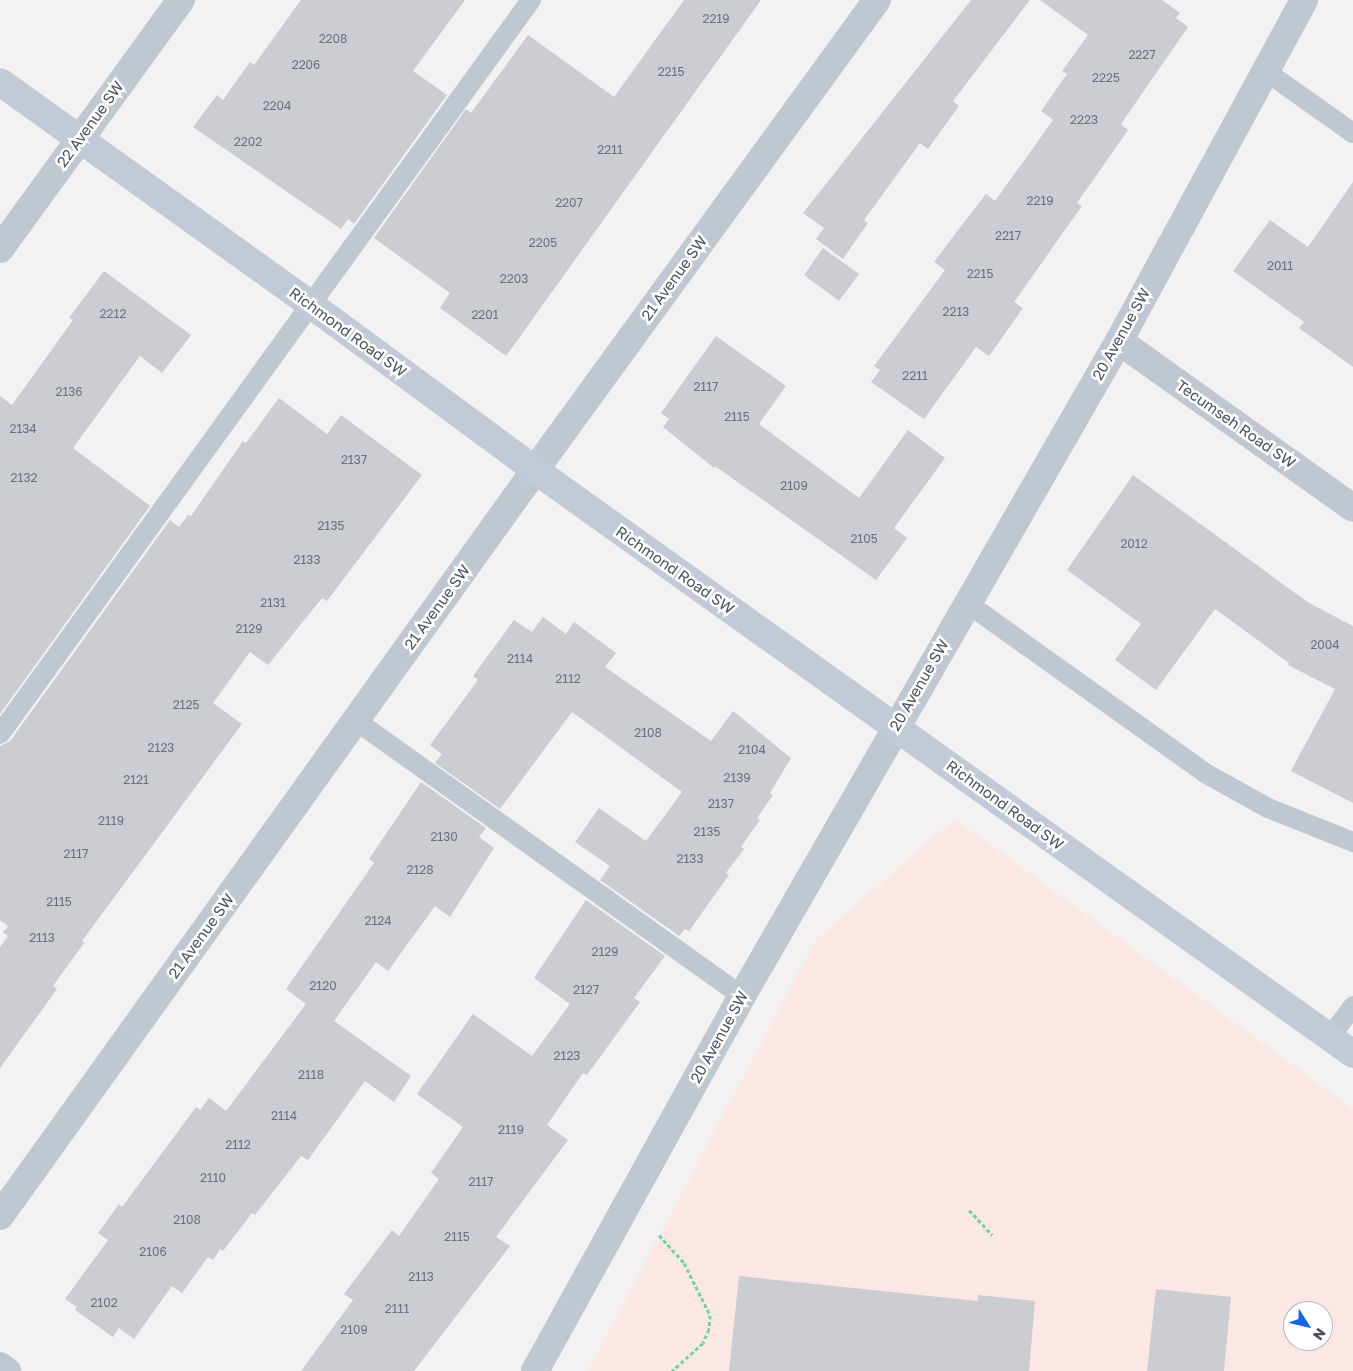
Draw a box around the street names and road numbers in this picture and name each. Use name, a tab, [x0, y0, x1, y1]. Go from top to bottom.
street label: 22 Avenue SW	[53, 78, 127, 170]
street label: 21 Avenue SW	[637, 232, 711, 324]
street label: Richmond Road SW	[286, 283, 410, 381]
street label: 20 Avenue SW	[1088, 285, 1154, 383]
street label: Tecumseh Road SW	[1173, 376, 1299, 472]
street label: Richmond Road SW	[612, 522, 738, 618]
street label: 21 Avenue SW	[400, 561, 474, 653]
street label: 20 Avenue SW	[886, 636, 952, 734]
street label: Richmond Road SW	[943, 756, 1067, 854]
street label: 21 Avenue SW	[164, 890, 238, 982]
street label: 20 Avenue SW	[686, 988, 752, 1086]

